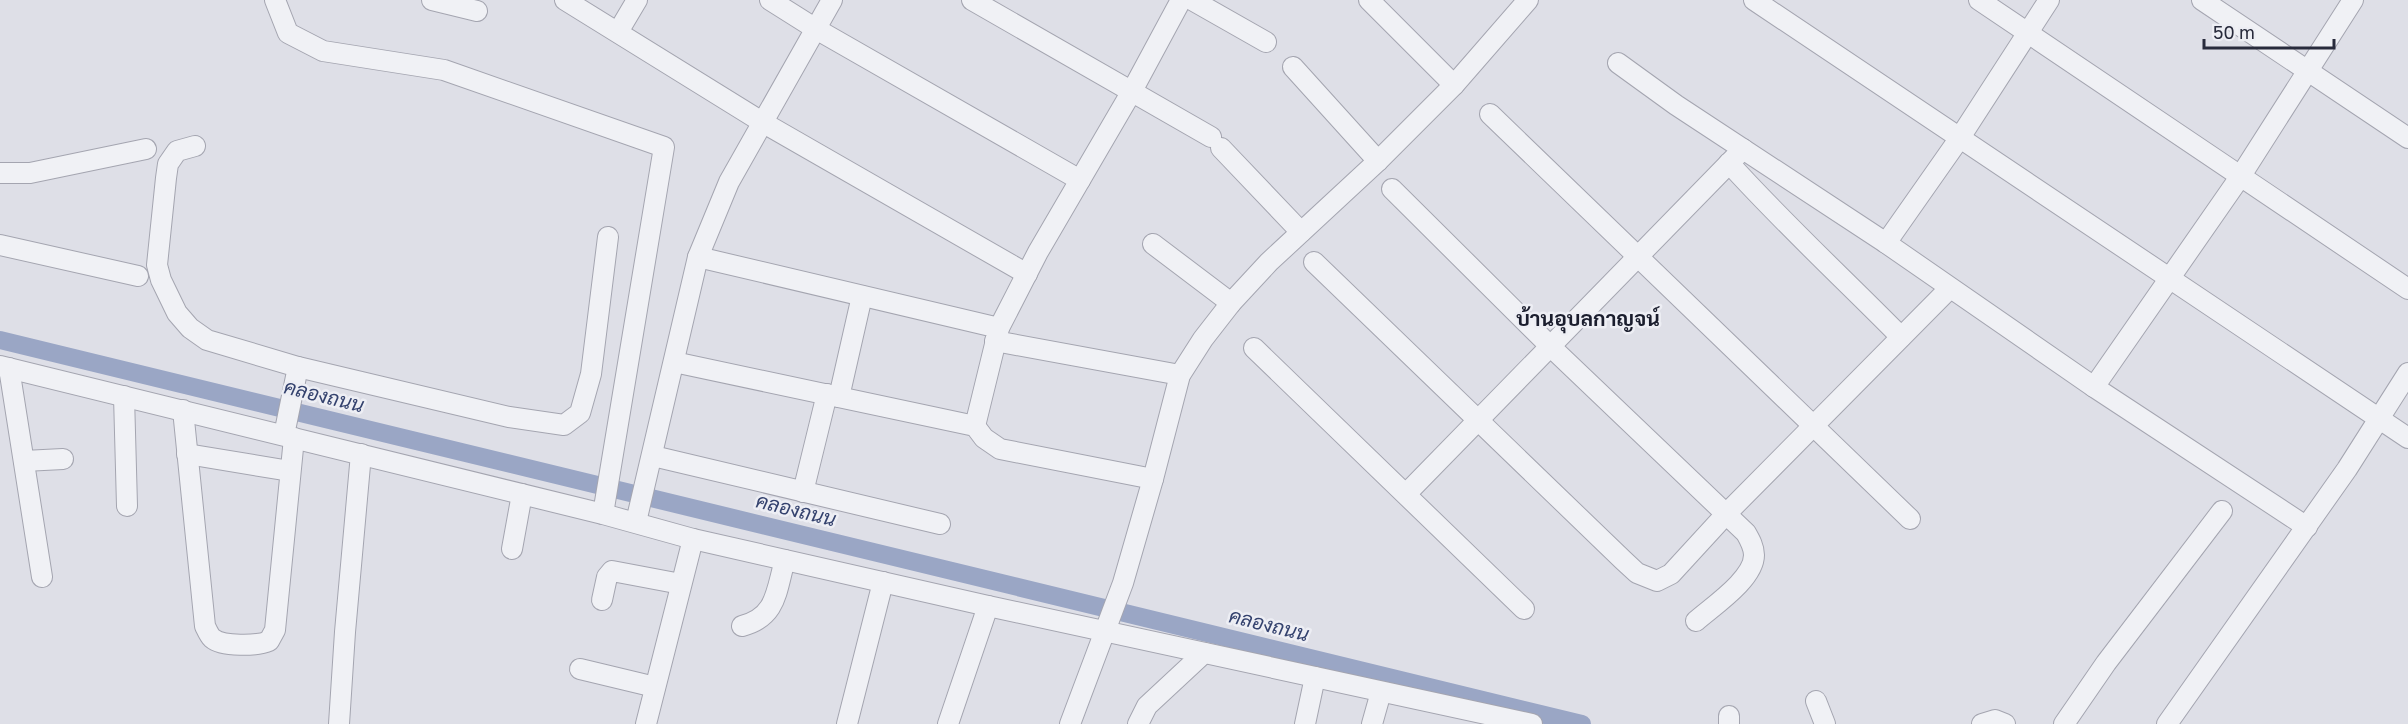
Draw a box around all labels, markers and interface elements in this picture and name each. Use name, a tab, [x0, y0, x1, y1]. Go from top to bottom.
scale bar	[2204, 12, 2334, 50]
text: 50 m	[2213, 21, 2255, 43]
district label: บ้านอุบลกาญจน์	[1516, 305, 1661, 334]
water label: คลองถนน	[282, 374, 367, 417]
water label: คลองถนน	[754, 488, 839, 531]
water label: คลองถนน	[1227, 603, 1312, 646]

